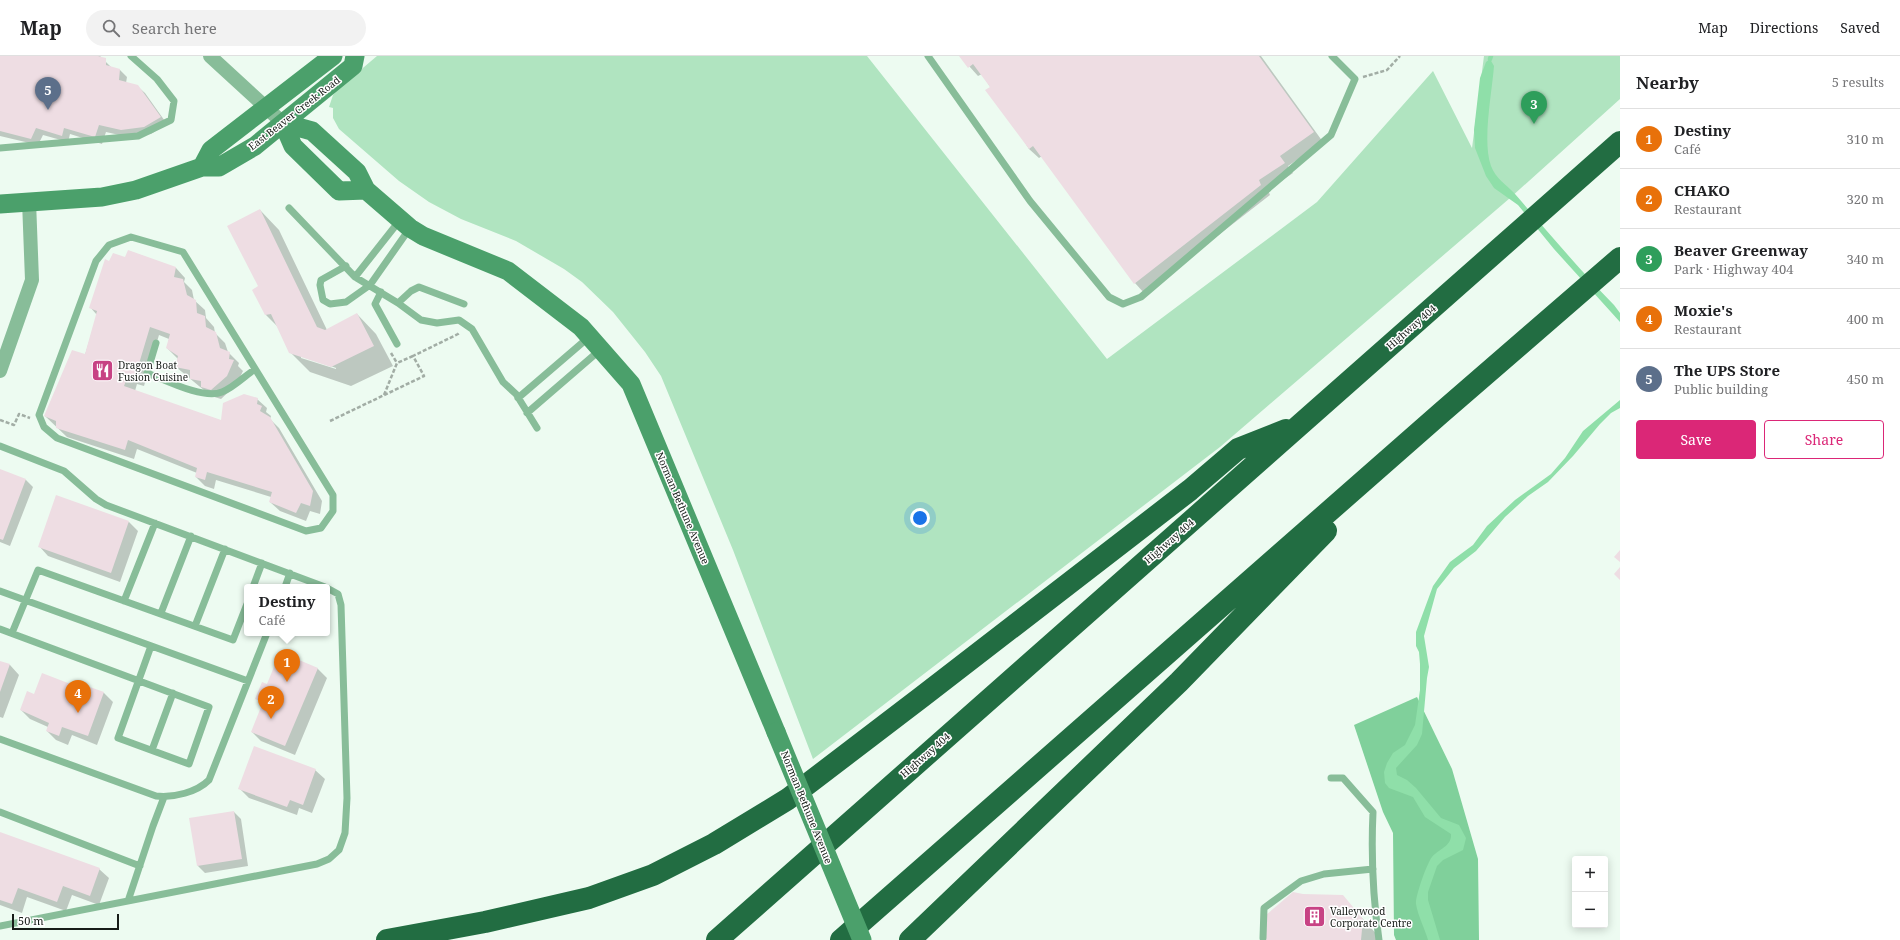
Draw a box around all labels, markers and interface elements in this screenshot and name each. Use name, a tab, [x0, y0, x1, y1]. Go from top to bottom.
search box	[86, 10, 366, 46]
text: Map	[20, 15, 62, 41]
icon: search	[100, 17, 122, 39]
text: Search here	[132, 18, 217, 38]
text: Map	[1698, 18, 1728, 37]
text: Directions	[1750, 18, 1818, 37]
text: Saved	[1840, 18, 1880, 37]
text: Nearby	[1636, 71, 1699, 94]
street label: East Beaver Creek Road	[245, 73, 343, 153]
text: 5 results	[1832, 73, 1884, 91]
pin: 5	[35, 77, 61, 110]
pin: 3	[1521, 91, 1547, 124]
text: Destiny	[1674, 120, 1731, 140]
text: 1	[1645, 130, 1653, 148]
text: 310 m	[1847, 130, 1884, 148]
text: Café	[1674, 140, 1701, 158]
text: CHAKO	[1674, 180, 1730, 200]
text: 2	[1645, 190, 1653, 208]
text: 320 m	[1847, 190, 1884, 208]
text: Restaurant	[1674, 200, 1742, 218]
text: Beaver Greenway	[1674, 240, 1808, 260]
text: 3	[1645, 250, 1653, 268]
text: 340 m	[1847, 250, 1884, 268]
text: Park · Highway 404	[1674, 260, 1793, 278]
text: Moxie's	[1674, 300, 1733, 320]
street label: Highway 404	[1383, 301, 1439, 353]
text: 4	[1645, 310, 1653, 328]
text: 400 m	[1847, 310, 1884, 328]
text: Restaurant	[1674, 320, 1742, 338]
restaurant icon: Dragon Boat Fusion Cuisine	[89, 358, 115, 384]
place label: Dragon Boat Fusion Cuisine	[118, 358, 188, 384]
text: The UPS Store	[1674, 360, 1780, 380]
text: 5	[1645, 370, 1653, 388]
text: 450 m	[1847, 370, 1884, 388]
text: Public building	[1674, 380, 1768, 398]
button: Save	[1636, 420, 1756, 459]
button: Share	[1764, 420, 1884, 459]
street label: Norman Bethune Avenue	[653, 450, 713, 566]
your location	[910, 508, 930, 528]
street label: Highway 404	[1141, 515, 1197, 567]
popup	[244, 584, 330, 636]
text: Destiny	[258, 591, 316, 611]
text: Café	[258, 611, 286, 629]
pin: 1	[274, 649, 300, 682]
pin: 4	[65, 680, 91, 713]
pin: 2	[258, 686, 284, 719]
street label: Highway 404	[897, 729, 953, 781]
street label: Norman Bethune Avenue	[778, 749, 836, 865]
map controls	[1572, 856, 1608, 928]
button: +	[1572, 856, 1608, 892]
button: −	[1572, 892, 1608, 928]
building icon: Valleywood Corporate Centre	[1301, 904, 1327, 930]
place label: Valleywood Corporate Centre	[1330, 904, 1412, 930]
scale bar	[12, 912, 119, 931]
text: 50 m	[18, 913, 44, 928]

